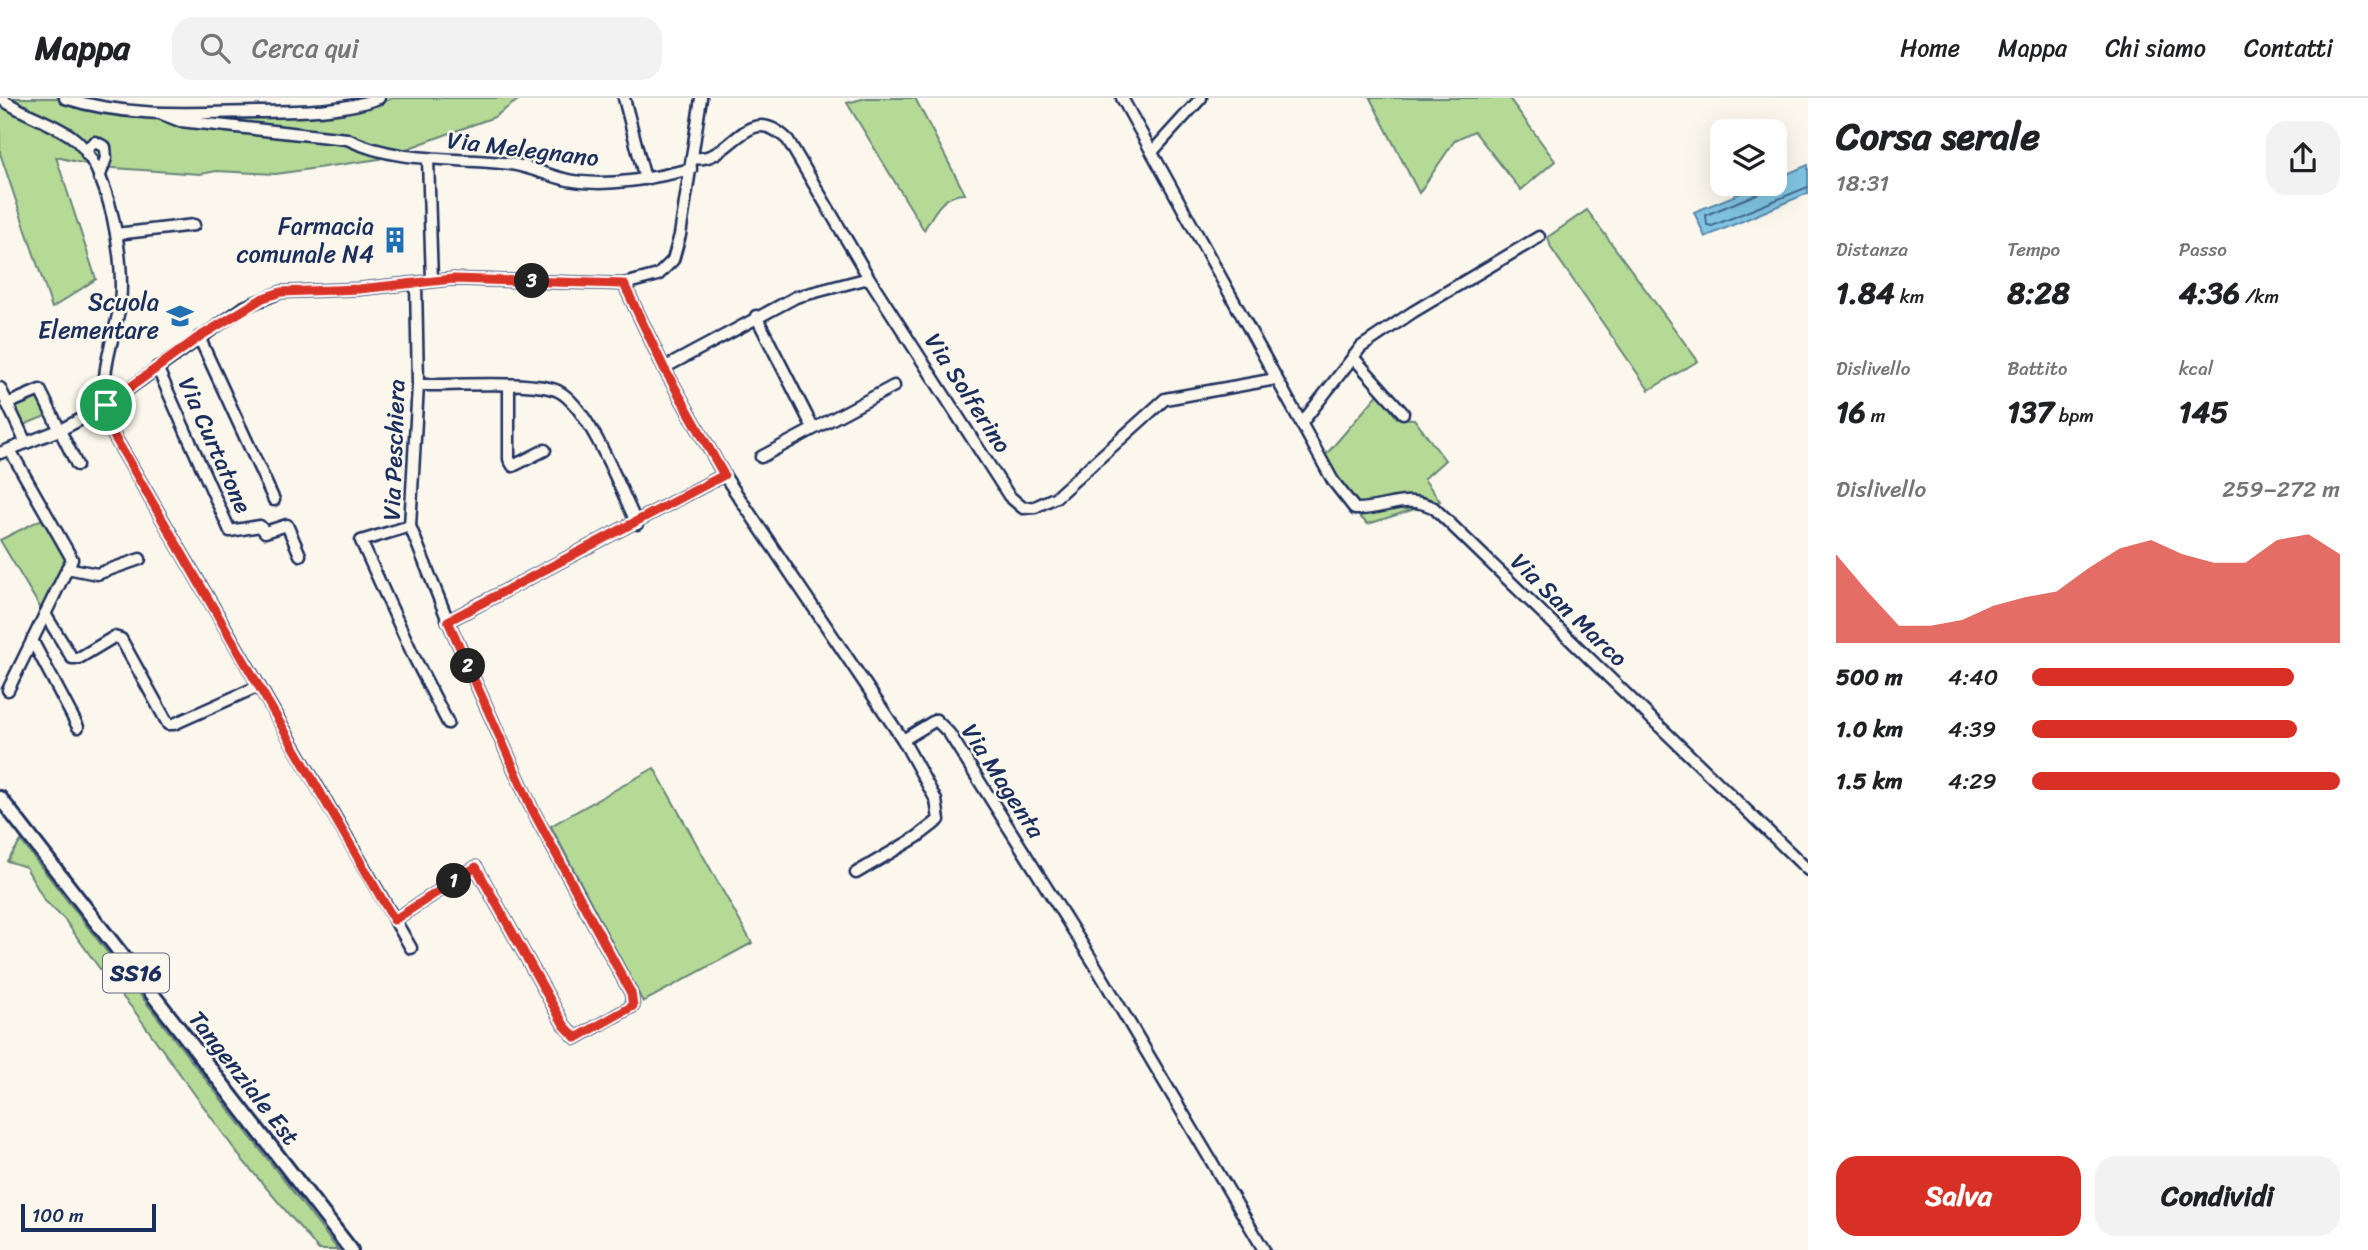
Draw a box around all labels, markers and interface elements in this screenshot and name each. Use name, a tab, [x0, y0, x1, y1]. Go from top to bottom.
search box	[172, 17, 662, 80]
text: Mappa	[35, 19, 130, 77]
text: Cerca qui	[252, 25, 359, 71]
text: Home	[1900, 27, 1960, 69]
text: Mappa	[1998, 27, 2067, 69]
text: Chi siamo	[2105, 27, 2206, 69]
text: Contatti	[2244, 27, 2333, 69]
icon: search	[196, 29, 234, 67]
text: Corsa serale	[1836, 103, 2040, 170]
street label: Via Melegnano	[445, 119, 601, 179]
map controls	[1710, 119, 1787, 196]
button: layers	[1710, 119, 1787, 196]
button: share	[2266, 121, 2340, 195]
text: 18:31	[1836, 163, 1889, 204]
place label: Farmacia comunale N4	[236, 205, 374, 275]
building icon: Farmacia comunale N4	[380, 225, 410, 255]
text: Distanza	[1836, 233, 1908, 266]
text: Tempo	[2007, 233, 2060, 266]
text: Passo	[2179, 233, 2227, 266]
pin: 3	[514, 264, 550, 298]
text: 3	[526, 264, 537, 297]
text: 1.84	[1836, 266, 1895, 320]
text: 8:28	[2007, 266, 2070, 320]
text: 4:36	[2179, 266, 2240, 320]
text: km	[1895, 280, 1924, 313]
text: /km	[2240, 280, 2279, 313]
place label: Scuola Elementare	[38, 281, 159, 351]
school or university icon: Scuola Elementare	[165, 301, 195, 331]
street label: Via Solferino	[913, 324, 1023, 462]
text: Dislivello	[1836, 352, 1910, 385]
text: Battito	[2007, 352, 2068, 385]
text: kcal	[2179, 352, 2213, 385]
street label: Via Curtatone	[166, 370, 264, 521]
pin	[76, 375, 136, 435]
street label: Via Peschiera	[371, 379, 417, 521]
text: 16	[1836, 385, 1866, 439]
text: 137	[2007, 385, 2054, 439]
text: 145	[2179, 385, 2229, 439]
icon: arrive	[87, 386, 125, 424]
text: m	[1866, 399, 1885, 432]
text: bpm	[2054, 399, 2094, 432]
text: Dislivello	[1836, 469, 1926, 510]
text: 259–272 m	[2222, 469, 2340, 510]
street label: Via San Marco	[1500, 542, 1638, 678]
pin: 2	[450, 648, 486, 684]
text: 2	[462, 649, 473, 682]
text: 500 m	[1836, 657, 1903, 698]
text: 4:40	[1948, 657, 1998, 698]
text: 1.0 km	[1836, 709, 1903, 750]
text: 4:39	[1948, 709, 1996, 750]
street label: Via Magenta	[950, 715, 1057, 848]
text: 1.5 km	[1836, 761, 1903, 802]
text: 4:29	[1948, 761, 1997, 802]
pin: 1	[436, 864, 472, 898]
text: 1	[449, 864, 458, 897]
road number: SS16	[103, 954, 169, 992]
street label: Tangenziale Est	[177, 1001, 311, 1155]
button: Salva	[1836, 1156, 2081, 1236]
button: Condividi	[2095, 1156, 2340, 1236]
text: 100 m	[32, 1199, 84, 1232]
scale bar	[21, 1201, 156, 1233]

